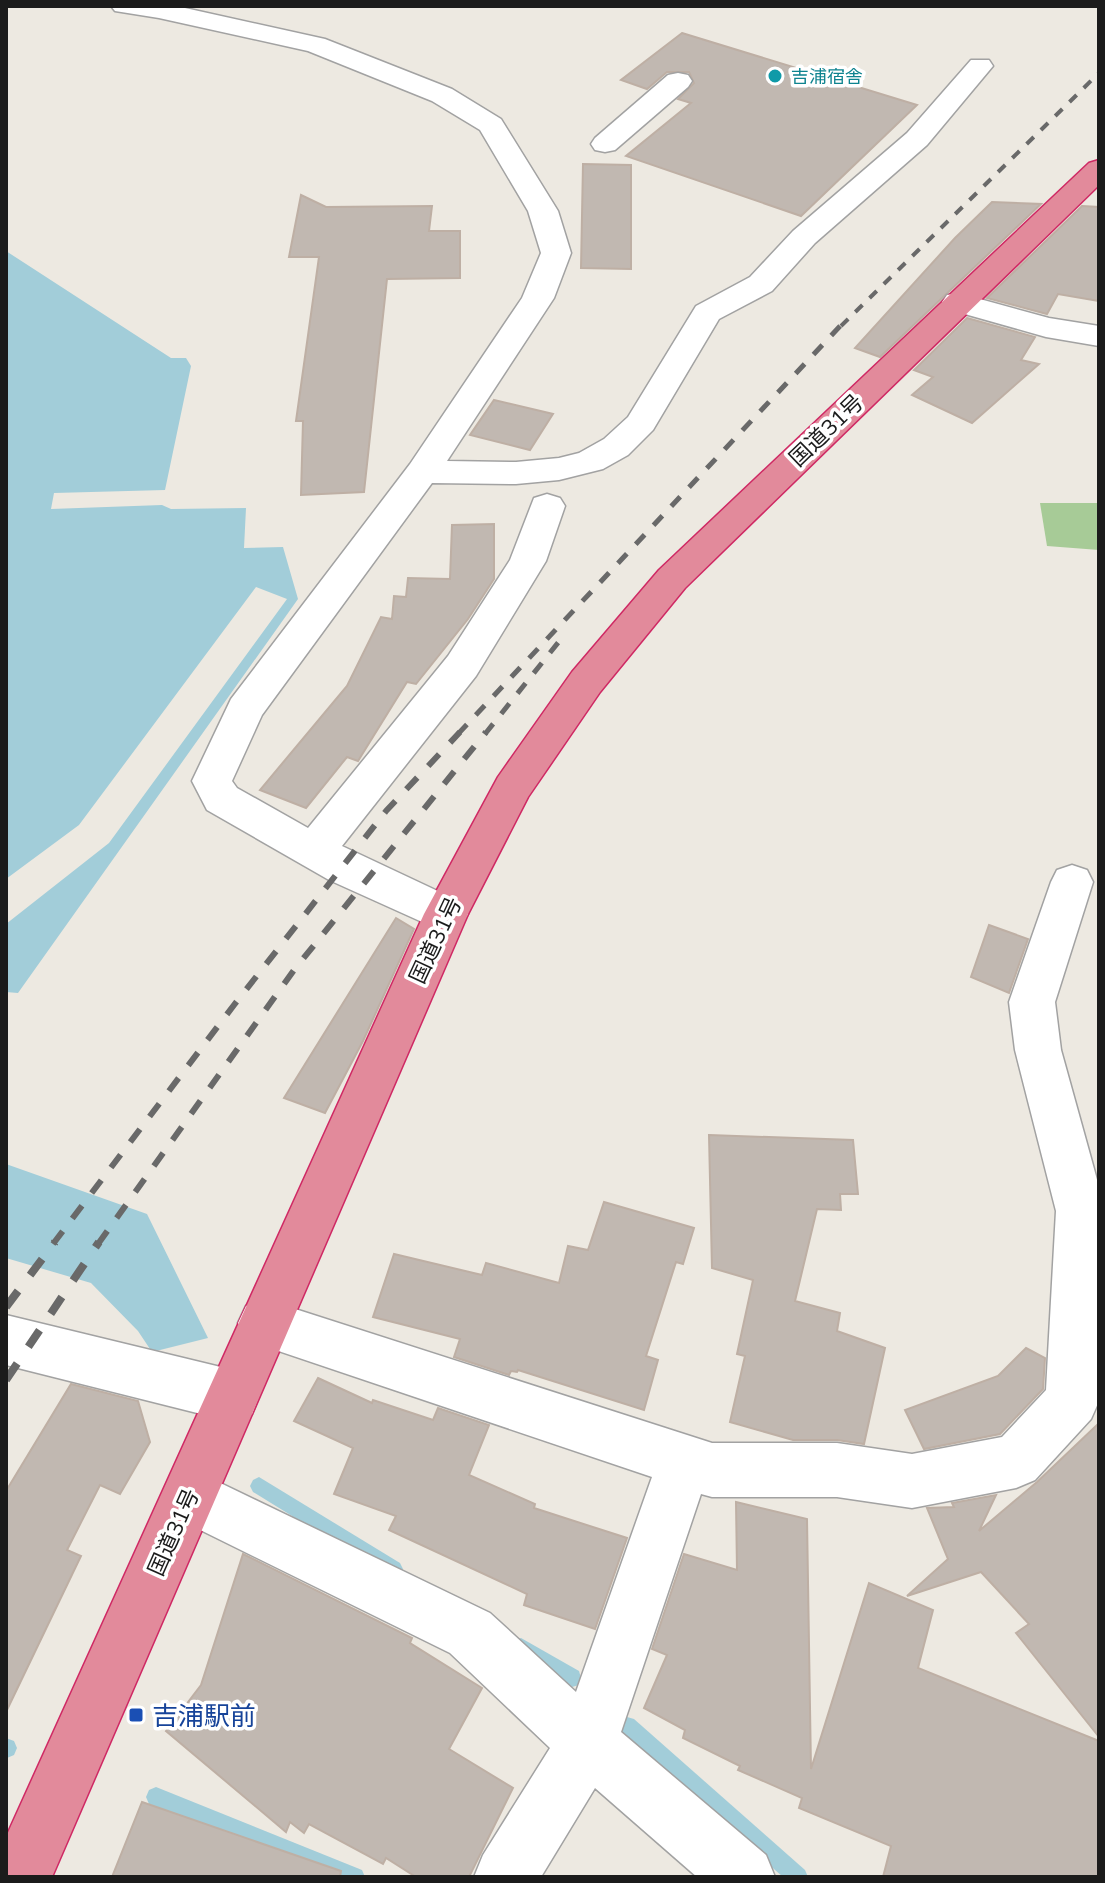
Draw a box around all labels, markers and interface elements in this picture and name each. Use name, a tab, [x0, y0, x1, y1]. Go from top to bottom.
place label: 吉浦宿舎	[791, 65, 863, 88]
marker: 吉浦宿舎	[766, 67, 784, 85]
street label: 国道31号	[783, 388, 869, 472]
street label: 国道31号	[403, 892, 467, 988]
street label: 国道31号	[141, 1484, 205, 1580]
place label: 吉浦駅前	[152, 1699, 256, 1732]
marker: 吉浦駅前	[127, 1706, 145, 1724]

